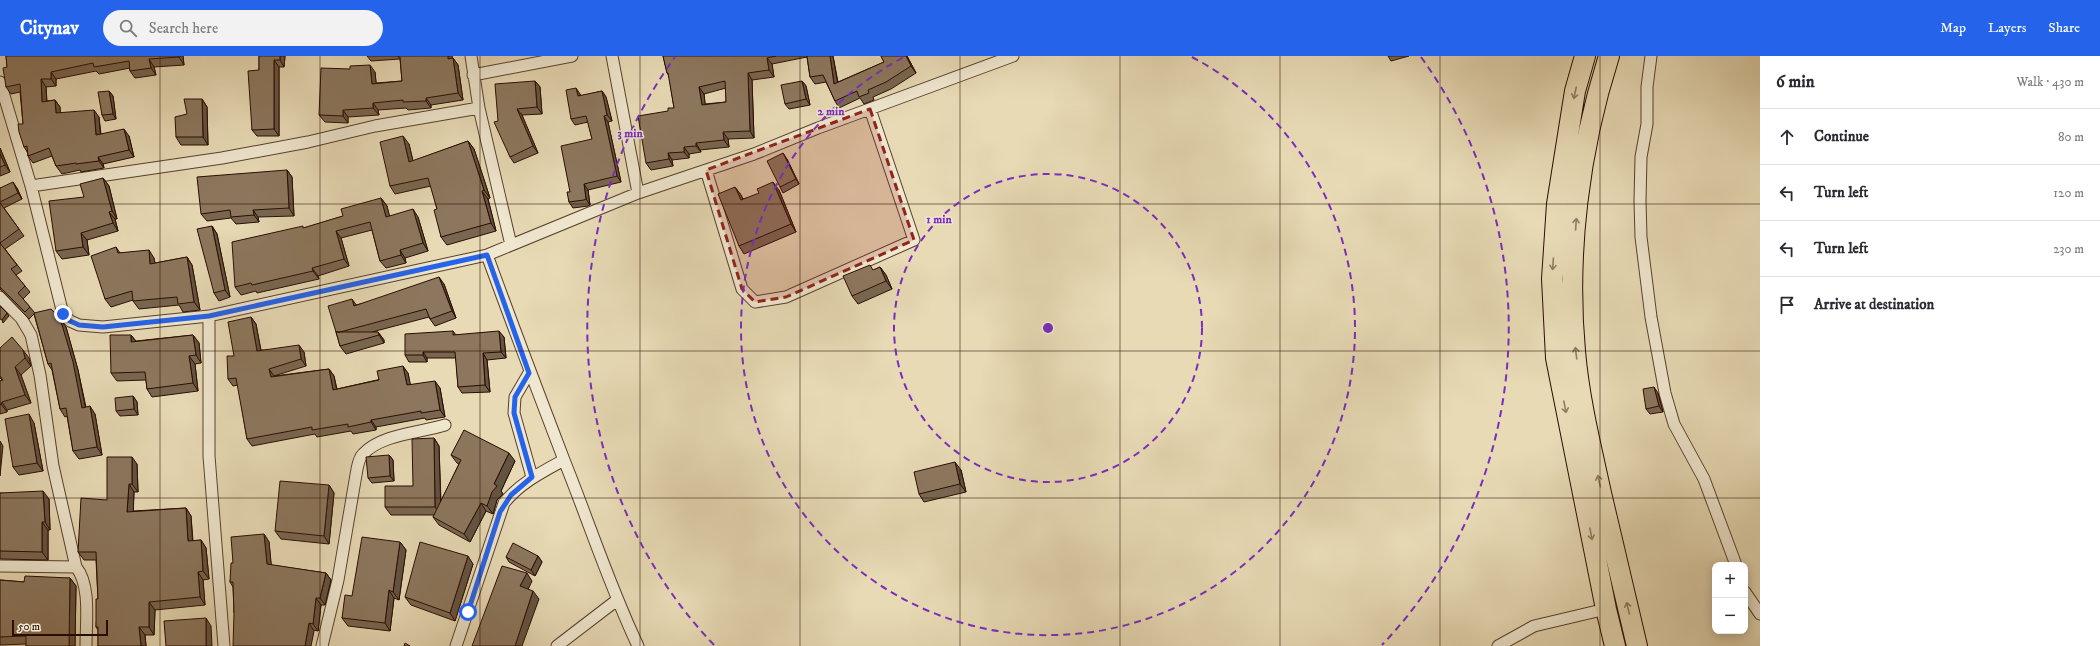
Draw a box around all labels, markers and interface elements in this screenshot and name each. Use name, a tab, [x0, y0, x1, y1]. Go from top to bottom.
search box	[103, 10, 383, 46]
text: Citynav	[20, 17, 79, 40]
icon: search	[117, 17, 139, 39]
text: Search here	[149, 19, 218, 38]
text: Map	[1940, 19, 1966, 37]
text: Layers	[1988, 19, 2026, 37]
text: Share	[2048, 19, 2080, 37]
text: 6 min	[1776, 71, 1815, 93]
text: Walk · 430 m	[2016, 74, 2084, 90]
one-way arrow	[1570, 87, 1578, 100]
text: 2 min	[818, 104, 845, 119]
text: 3 min	[617, 126, 643, 141]
icon: ahead	[1776, 126, 1798, 148]
text: Continue	[1814, 127, 1869, 146]
text: 80 m	[2058, 129, 2084, 145]
icon: left	[1776, 182, 1798, 204]
text: Turn left	[1814, 183, 1868, 202]
text: 120 m	[2053, 185, 2084, 201]
text: 1 min	[926, 212, 952, 227]
one-way arrow	[1572, 218, 1579, 231]
icon: left	[1776, 238, 1798, 260]
text: Turn left	[1814, 239, 1868, 258]
text: 230 m	[2053, 241, 2084, 257]
one-way arrow	[1549, 257, 1556, 270]
icon: arrive	[1776, 294, 1798, 316]
text: Arrive at destination	[1814, 295, 1934, 314]
route end	[54, 305, 72, 323]
centre of rings	[1041, 321, 1055, 335]
one-way arrow	[1572, 347, 1579, 360]
one-way arrow	[1562, 400, 1570, 413]
one-way arrow	[1594, 475, 1602, 488]
one-way arrow	[1587, 527, 1595, 540]
map controls	[1712, 562, 1748, 634]
button: +	[1712, 562, 1748, 598]
button: −	[1712, 598, 1748, 634]
one-way arrow	[1623, 602, 1631, 615]
route start	[459, 603, 477, 621]
scale bar	[12, 618, 108, 637]
text: 50 m	[18, 620, 40, 634]

